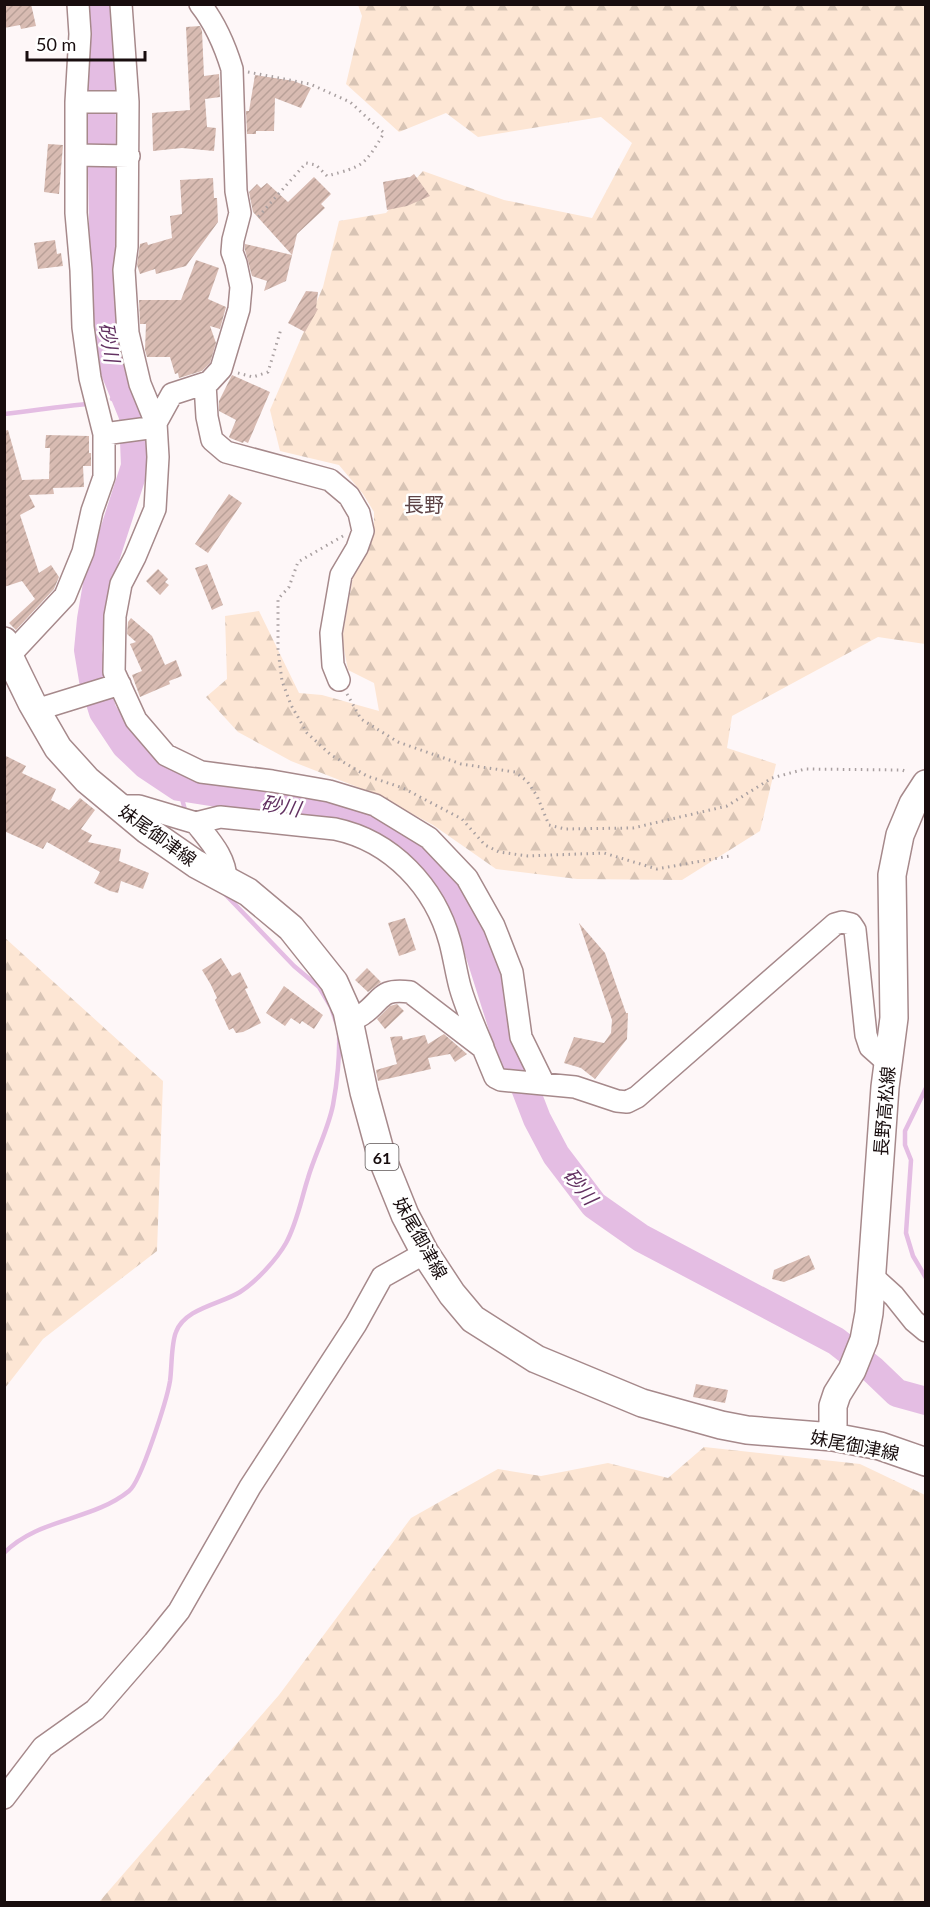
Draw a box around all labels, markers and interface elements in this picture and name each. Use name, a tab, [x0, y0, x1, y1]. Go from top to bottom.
scale bar	[27, 24, 146, 62]
text: 50 m	[36, 33, 76, 55]
water label: 砂川	[95, 320, 126, 366]
district label: 長野	[404, 492, 444, 516]
water label: 砂川	[259, 790, 305, 821]
street label: 妹尾御津線	[115, 800, 201, 870]
street label: 長野高松線	[869, 1065, 899, 1157]
road number: 61	[366, 1144, 398, 1170]
water label: 砂川	[559, 1163, 604, 1211]
street label: 妹尾御津線	[390, 1193, 452, 1283]
street label: 妹尾御津線	[809, 1426, 901, 1464]

